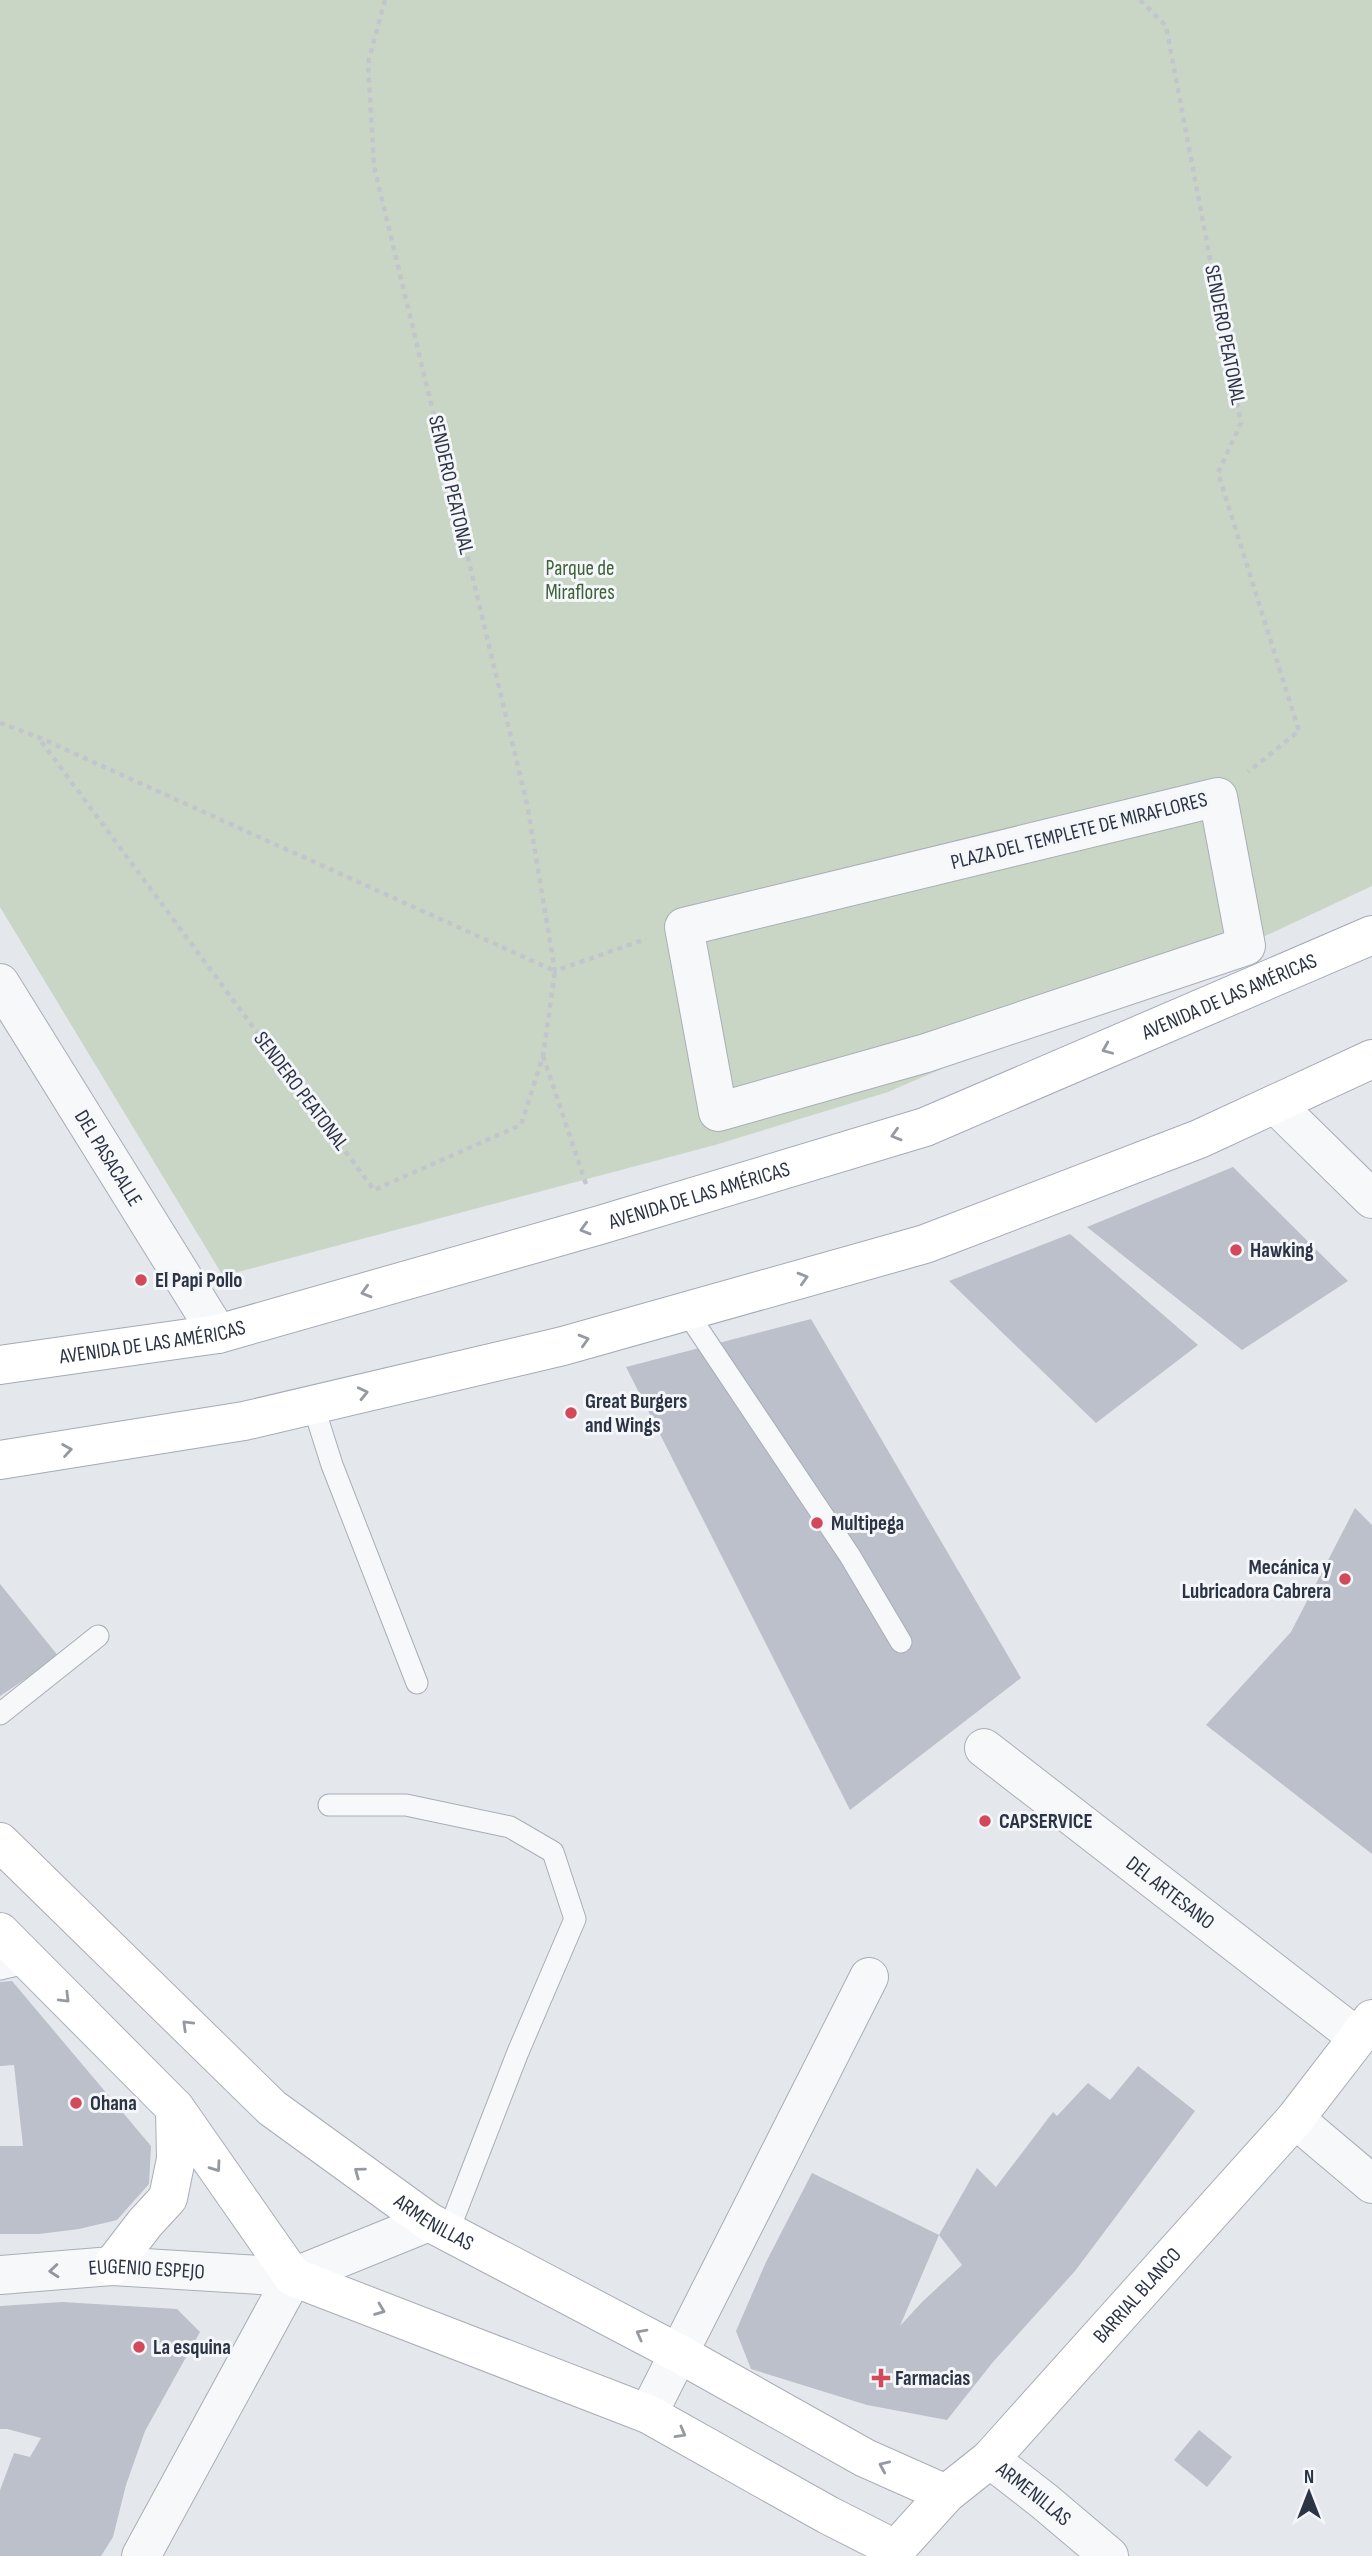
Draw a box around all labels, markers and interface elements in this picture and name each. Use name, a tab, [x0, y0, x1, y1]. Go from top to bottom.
street label: SENDERO PEATONAL	[1199, 263, 1251, 407]
street label: SENDERO PEATONAL	[423, 413, 479, 557]
park label: Parque de Miraflores	[545, 556, 615, 605]
street label: PLAZA DEL TEMPLETE DE MIRAFLORES	[948, 787, 1210, 875]
street label: AVENIDA DE LAS AMÉRICAS	[1137, 948, 1320, 1045]
street label: SENDERO PEATONAL	[248, 1027, 354, 1155]
one-way arrow	[1101, 1041, 1114, 1055]
street label: DEL PASACALLE	[69, 1105, 148, 1211]
one-way arrow	[891, 1127, 903, 1142]
street label: AVENIDA DE LAS AMÉRICAS	[605, 1156, 793, 1234]
one-way arrow	[579, 1221, 591, 1236]
place label: Hawking	[1250, 1238, 1314, 1263]
marker: Hawking	[1228, 1242, 1244, 1258]
place label: El Papi Pollo	[155, 1268, 242, 1293]
marker: El Papi Pollo	[133, 1272, 149, 1288]
one-way arrow	[797, 1272, 809, 1287]
one-way arrow	[360, 1283, 372, 1298]
street label: AVENIDA DE LAS AMÉRICAS	[57, 1314, 248, 1369]
one-way arrow	[578, 1334, 590, 1348]
one-way arrow	[357, 1387, 369, 1401]
place label: Great Burgers and Wings	[585, 1389, 687, 1438]
marker: Great Burgers and Wings	[563, 1405, 579, 1421]
one-way arrow	[61, 1443, 73, 1458]
place label: Multipega	[831, 1511, 904, 1536]
marker: Multipega	[809, 1515, 825, 1531]
place label: Mecánica y Lubricadora Cabrera	[1182, 1555, 1331, 1604]
marker: Mecánica y Lubricadora Cabrera	[1337, 1571, 1353, 1587]
place label: CAPSERVICE	[999, 1809, 1093, 1834]
marker: CAPSERVICE	[977, 1813, 993, 1829]
street label: DEL ARTESANO	[1121, 1851, 1220, 1935]
one-way arrow	[57, 1989, 70, 2002]
one-way arrow	[182, 2020, 195, 2033]
place label: Ohana	[90, 2091, 137, 2116]
marker: Ohana	[68, 2095, 84, 2111]
one-way arrow	[208, 2159, 220, 2172]
one-way arrow	[355, 2167, 367, 2180]
street label: ARMENILLAS	[389, 2188, 478, 2256]
street label: BARRIAL BLANCO	[1088, 2242, 1186, 2348]
street label: EUGENIO ESPEJO	[87, 2253, 206, 2284]
one-way arrow	[48, 2263, 59, 2278]
one-way arrow	[374, 2302, 386, 2316]
one-way arrow	[636, 2329, 648, 2342]
place label: La esquina	[153, 2335, 231, 2360]
marker: La esquina	[131, 2339, 147, 2355]
place label: Farmacias	[895, 2366, 970, 2391]
marker: Farmacias	[873, 2370, 889, 2386]
one-way arrow	[674, 2425, 687, 2438]
street label: ARMENILLAS	[991, 2456, 1076, 2531]
north arrow	[1274, 2458, 1344, 2528]
one-way arrow	[878, 2460, 891, 2474]
text: N	[1304, 2466, 1314, 2489]

